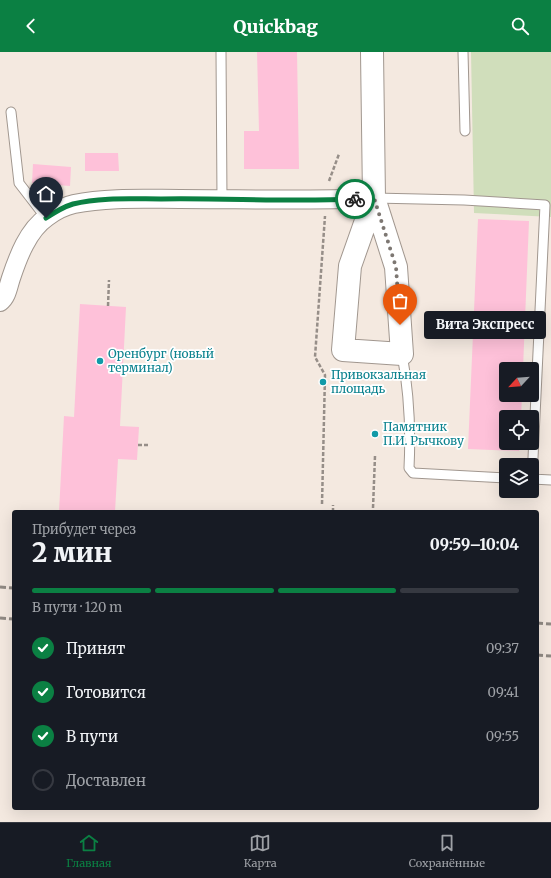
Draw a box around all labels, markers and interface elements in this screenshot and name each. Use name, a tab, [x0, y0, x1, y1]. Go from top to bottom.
icon: back	[20, 15, 42, 37]
text: Quickbag	[233, 15, 318, 38]
icon: search	[509, 15, 531, 37]
pin	[29, 177, 63, 218]
courier	[335, 179, 375, 219]
icon: home	[35, 183, 57, 205]
icon: bike	[344, 188, 366, 210]
pin	[383, 284, 417, 325]
icon: bag	[389, 290, 411, 312]
callout: Вита Экспресс	[424, 311, 546, 339]
text: Вита Экспресс	[436, 316, 534, 333]
place label: Оренбург (новый терминал)	[108, 346, 214, 375]
marker: Оренбург (новый терминал)	[95, 356, 105, 366]
north arrow	[499, 362, 539, 402]
map controls	[499, 362, 539, 498]
place label: Привокзальная площадь	[331, 367, 426, 396]
marker: Привокзальная площадь	[318, 377, 328, 387]
button: locate	[499, 410, 539, 450]
place label: Памятник П.И. Рычкову	[383, 419, 464, 448]
marker: Памятник П.И. Рычкову	[370, 429, 380, 439]
button: layers	[499, 458, 539, 498]
text: Прибудет через	[32, 521, 136, 538]
text: 09:59–10:04	[430, 535, 519, 554]
text: 2 мин	[32, 536, 112, 569]
text: В пути · 120 m	[32, 599, 122, 616]
icon: check	[32, 637, 54, 659]
text: Принят	[66, 639, 125, 658]
text: 09:37	[486, 640, 519, 657]
icon: check	[32, 681, 54, 703]
text: Готовится	[66, 683, 146, 702]
text: 09:41	[488, 684, 519, 701]
icon: check	[32, 725, 54, 747]
text: В пути	[66, 727, 118, 746]
text: 09:55	[486, 728, 519, 745]
text: Доставлен	[66, 771, 146, 790]
tab: Главная	[66, 832, 112, 870]
tab: Карта	[244, 832, 277, 870]
tab: Сохранённые	[409, 832, 485, 870]

